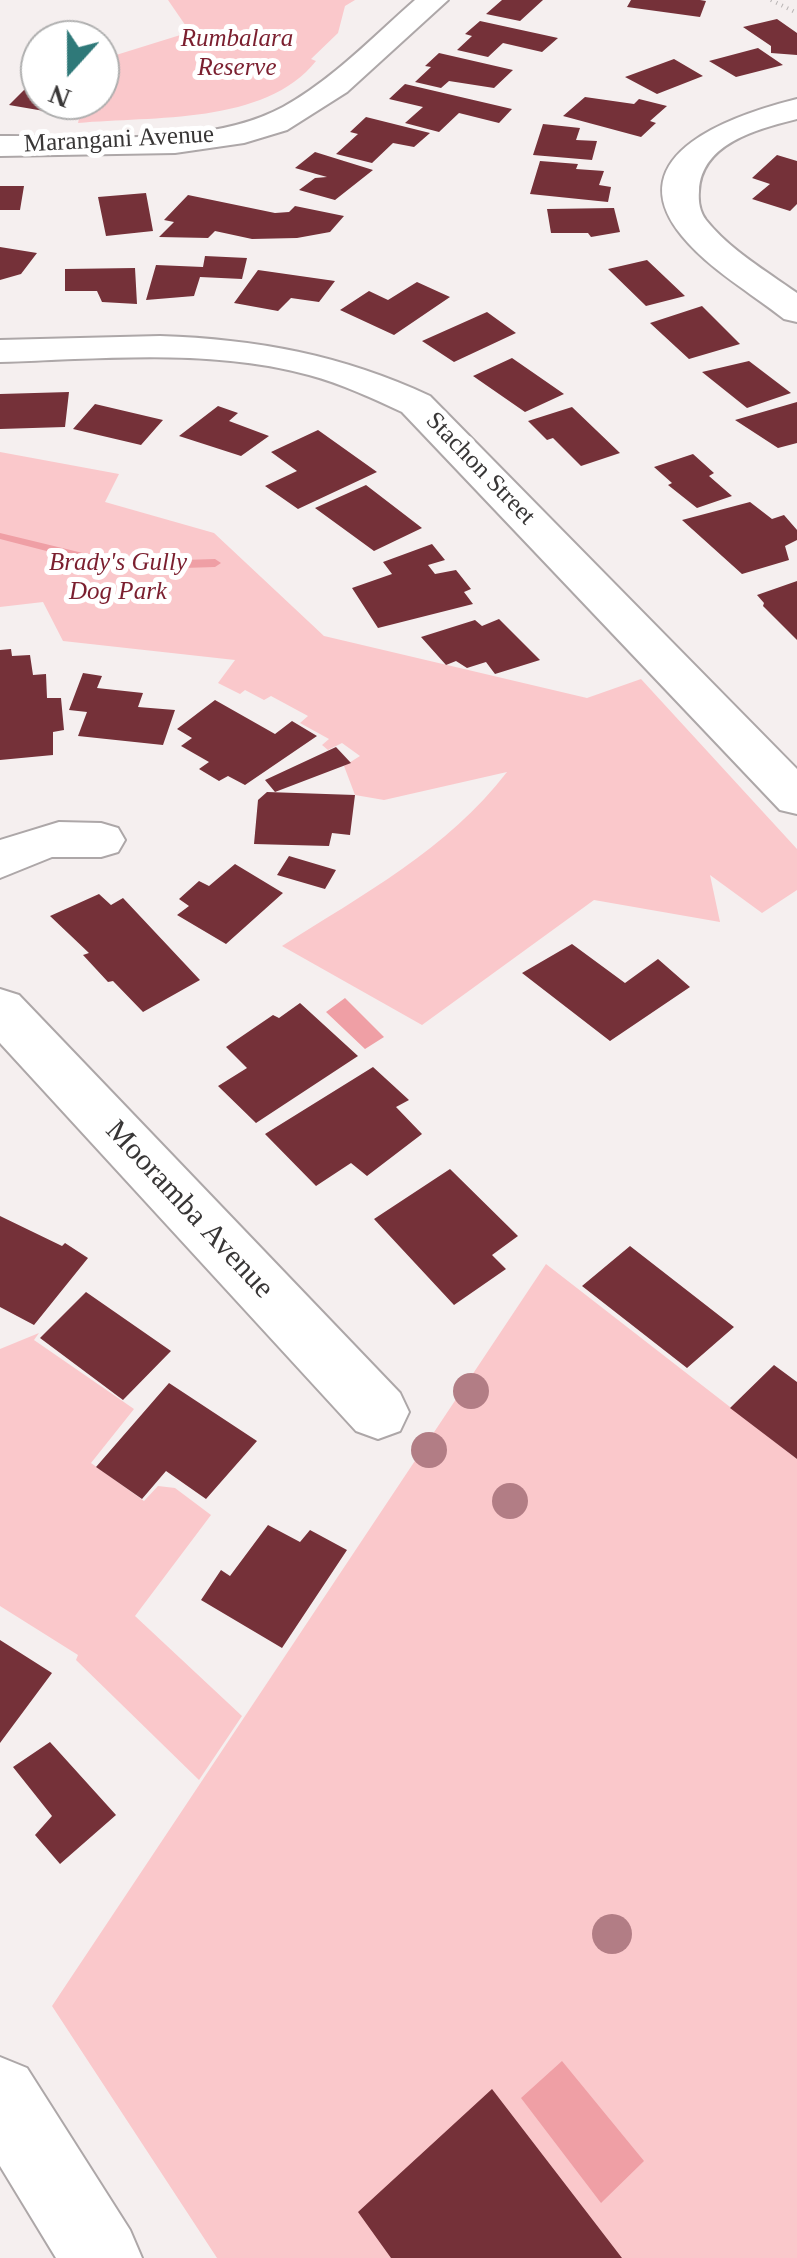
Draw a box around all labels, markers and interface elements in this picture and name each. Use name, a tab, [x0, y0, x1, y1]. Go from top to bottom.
north arrow	[20, 20, 120, 120]
park label: Rumbalara Reserve	[181, 24, 293, 83]
text: N	[45, 79, 75, 115]
street label: Marangani Avenue	[23, 120, 215, 160]
street label: Stachon Street	[419, 406, 541, 532]
park label: Brady's Gully Dog Park	[49, 548, 187, 607]
street label: Mooramba Avenue	[97, 1114, 281, 1306]

